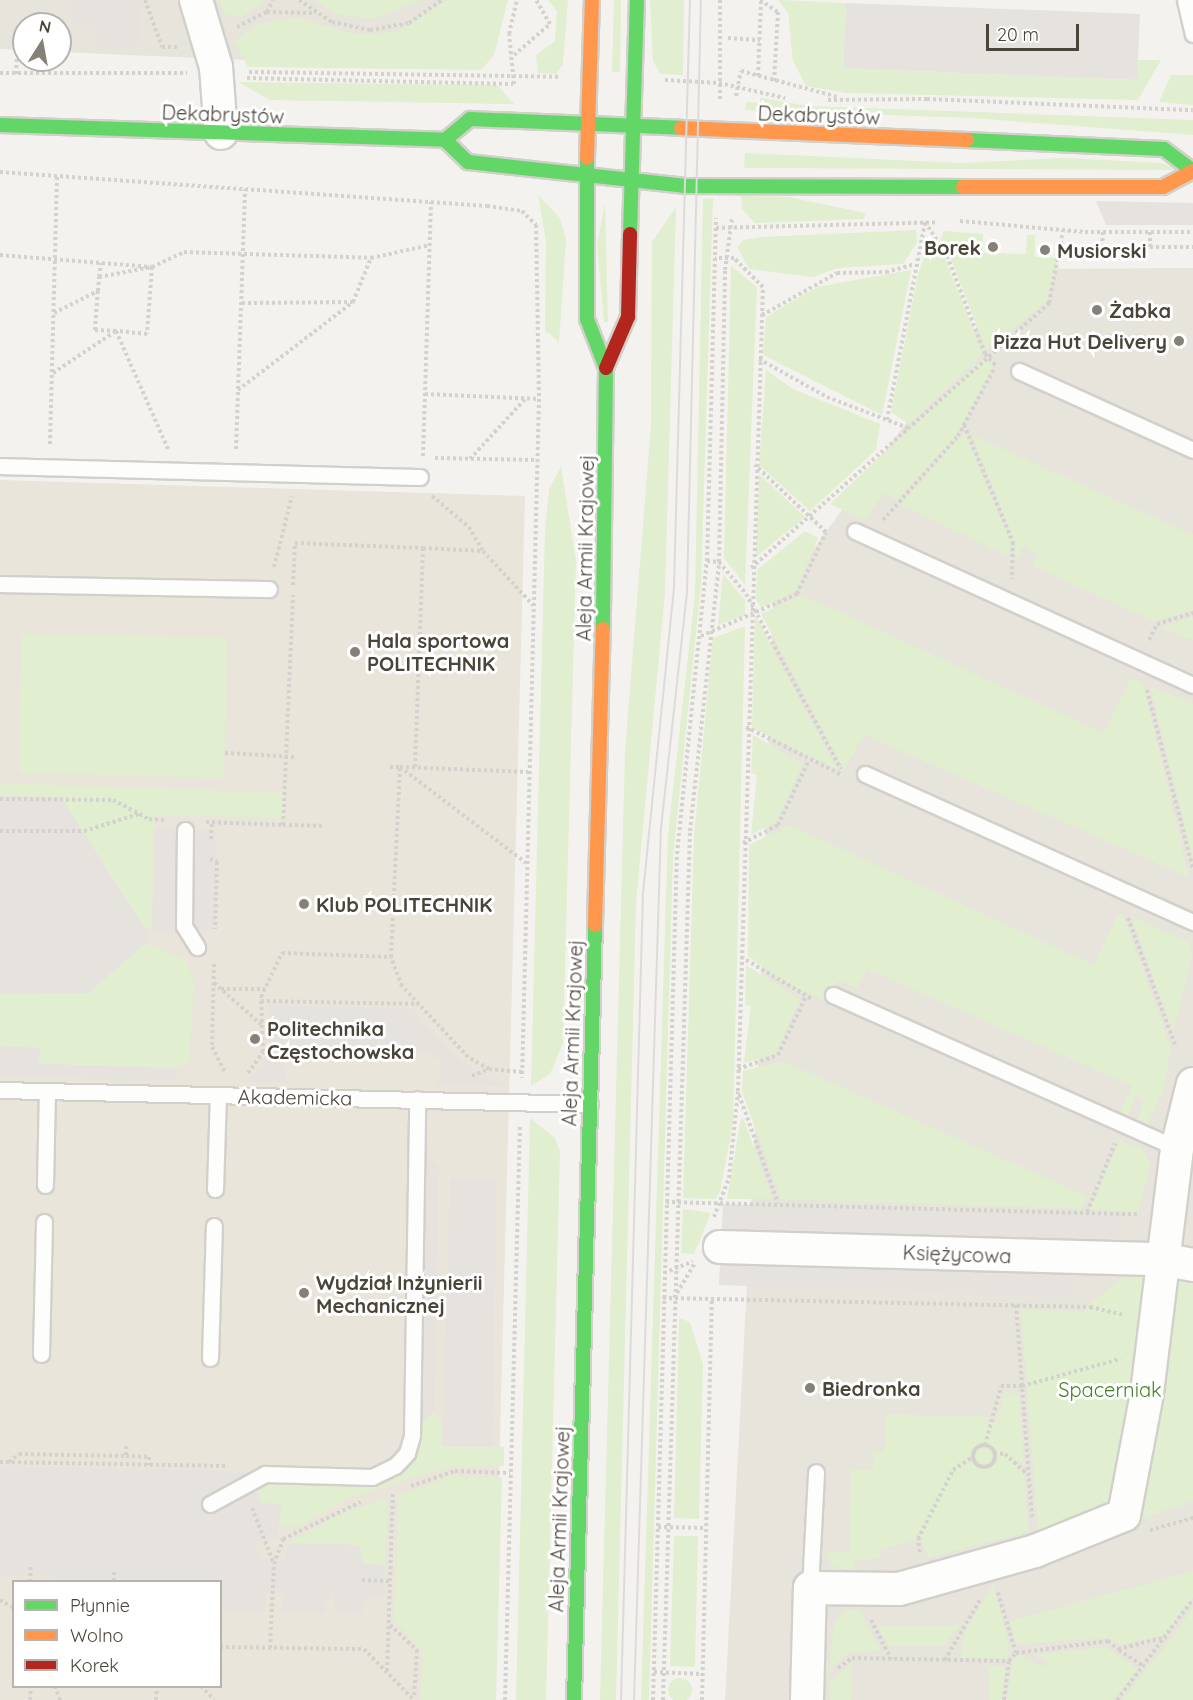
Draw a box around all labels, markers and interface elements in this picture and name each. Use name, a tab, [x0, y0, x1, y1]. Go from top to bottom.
north arrow	[12, 12, 72, 72]
scale bar	[989, 12, 1082, 50]
text: N	[37, 15, 53, 37]
text: 20 m	[997, 23, 1039, 46]
street label: Dekabrystów	[161, 100, 285, 128]
street label: Dekabrystów	[757, 101, 881, 129]
place label: Borek	[924, 235, 981, 259]
place label: Musiorski	[1057, 238, 1146, 262]
marker: Borek	[986, 240, 1000, 254]
marker: Musiorski	[1038, 243, 1052, 257]
place label: Żabka	[1109, 298, 1171, 322]
marker: Żabka	[1090, 303, 1104, 317]
place label: Pizza Hut Delivery	[993, 329, 1167, 353]
marker: Pizza Hut Delivery	[1172, 334, 1186, 348]
street label: Aleja Armii Krajowej	[571, 454, 599, 642]
place label: Hala sportowa POLITECHNIK	[367, 628, 509, 675]
marker: Hala sportowa POLITECHNIK	[348, 645, 362, 659]
place label: Klub POLITECHNIK	[316, 892, 492, 916]
marker: Klub POLITECHNIK	[297, 897, 311, 911]
street label: Aleja Armii Krajowej	[557, 939, 587, 1127]
place label: Politechnika Częstochowska	[267, 1016, 414, 1063]
marker: Politechnika Częstochowska	[248, 1032, 262, 1046]
street label: Akademicka	[237, 1084, 353, 1110]
street label: Księżycowa	[902, 1240, 1012, 1268]
place label: Wydział Inżynierii Mechanicznej	[316, 1270, 482, 1317]
marker: Wydział Inżynierii Mechanicznej	[297, 1286, 311, 1300]
place label: Biedronka	[822, 1376, 921, 1400]
park label: Spacerniak	[1058, 1377, 1162, 1401]
marker: Biedronka	[803, 1381, 817, 1395]
street label: Aleja Armii Krajowej	[544, 1425, 574, 1613]
legend	[12, 1580, 222, 1688]
text: Płynnie	[70, 1594, 130, 1617]
text: Wolno	[70, 1624, 123, 1647]
text: Korek	[70, 1654, 119, 1677]

